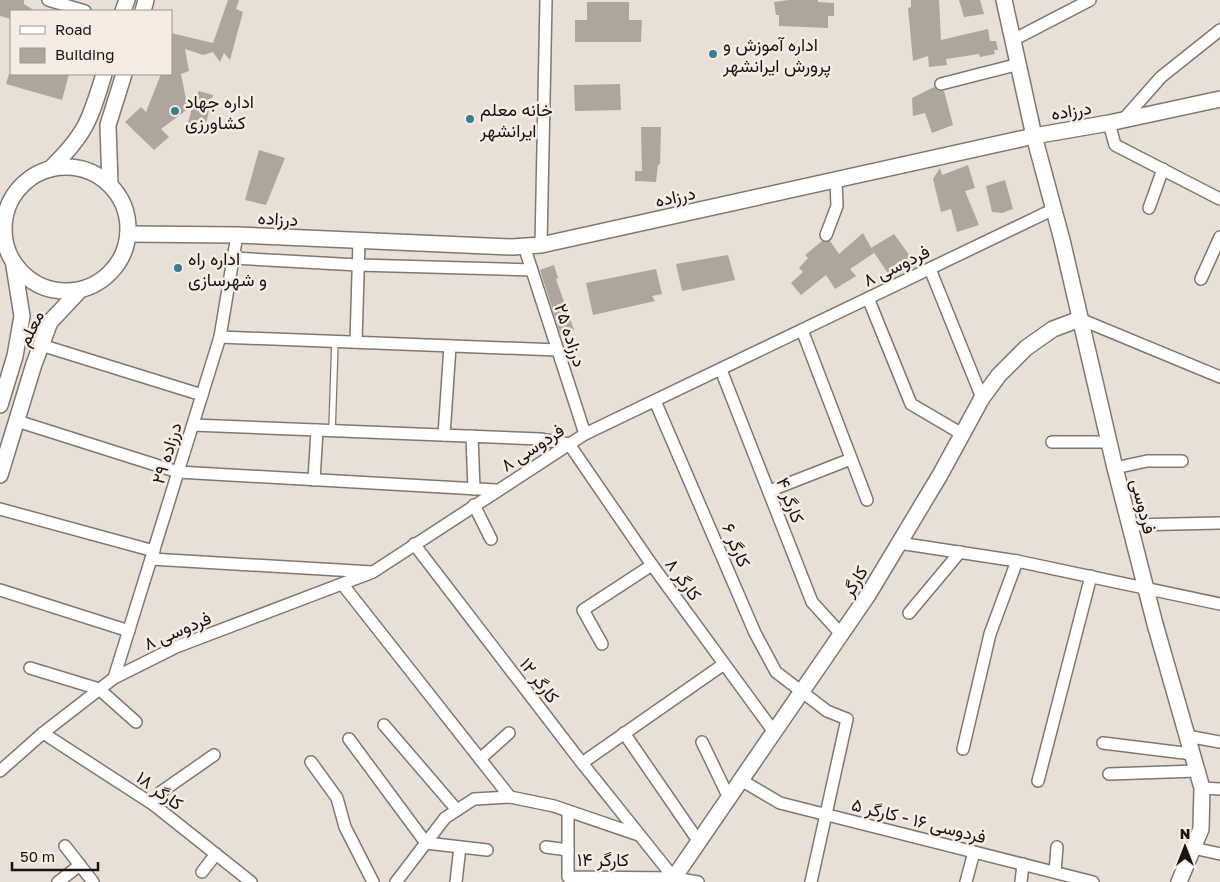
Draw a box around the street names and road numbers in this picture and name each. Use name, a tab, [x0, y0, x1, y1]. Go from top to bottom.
street label: درزاده	[1049, 96, 1093, 125]
street label: درزاده	[653, 181, 697, 212]
street label: درزاده	[257, 206, 299, 231]
street label: فردوسی ۸	[859, 239, 933, 291]
street label: درزاده ۲۵	[550, 301, 592, 370]
street label: معلم	[12, 307, 50, 350]
street label: فردوسی ۸	[496, 418, 568, 477]
street label: درزاده ۲۹	[146, 420, 187, 487]
street label: کارگر ۴	[771, 474, 810, 526]
street label: فردوسی	[1126, 476, 1161, 536]
street label: کارگر ۶	[717, 520, 756, 571]
street label: کارگر ۸	[660, 553, 707, 605]
street label: کارگر	[836, 562, 873, 602]
street label: فردوسی ۸	[140, 606, 215, 655]
street label: کارگر ۱۲	[515, 653, 564, 708]
street label: کارگر ۱۸	[132, 766, 188, 815]
street label: فردوسی ۱۶ - کارگر ۵	[849, 793, 989, 848]
street label: کارگر ۱۴	[577, 848, 629, 871]

